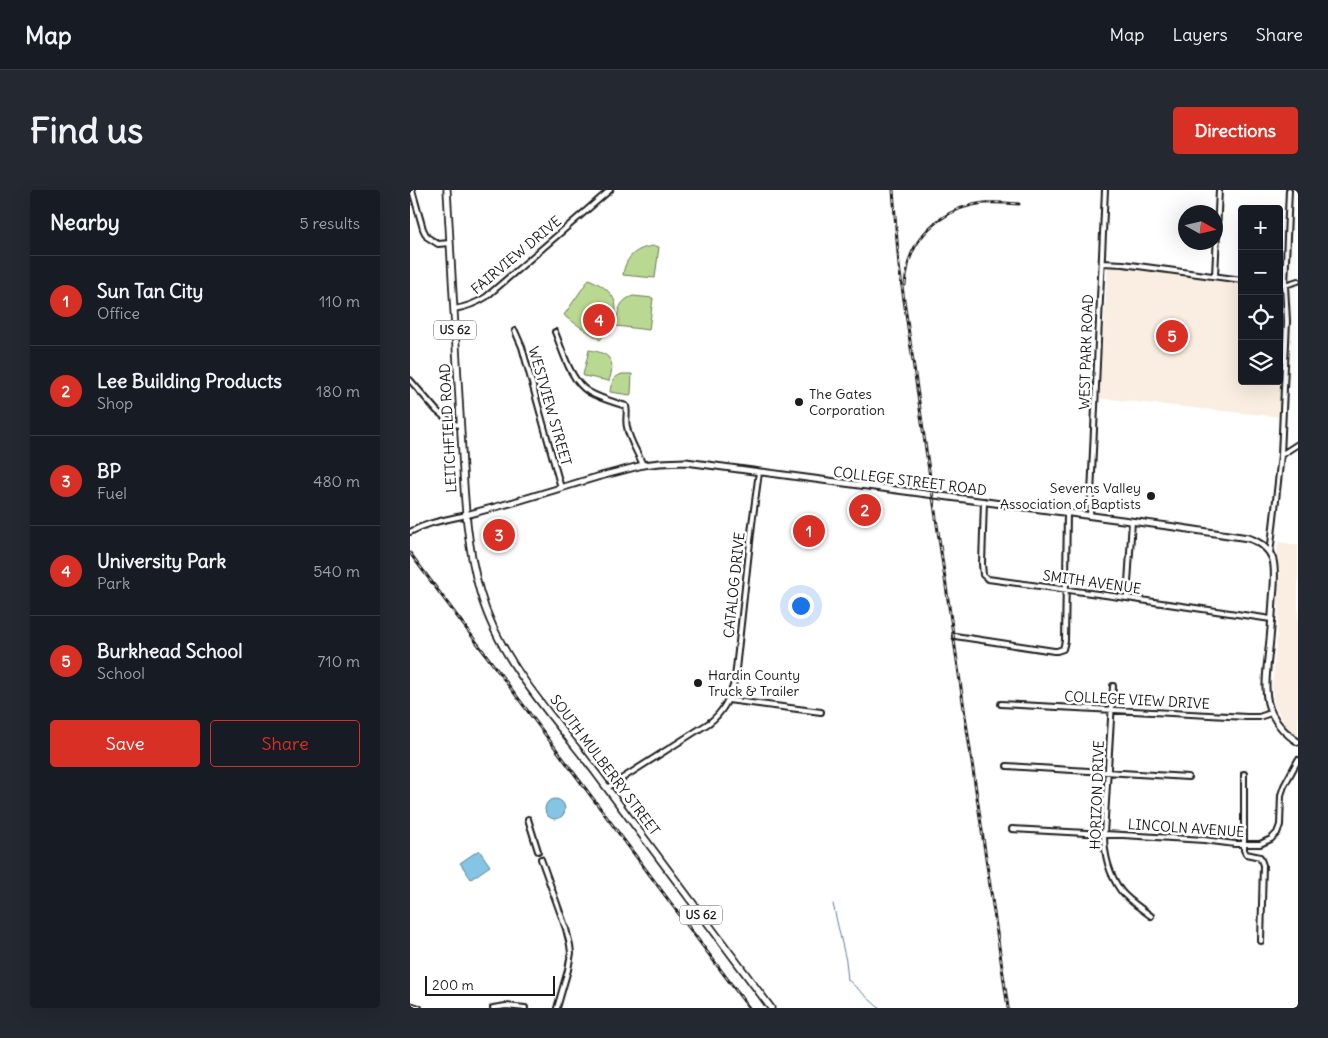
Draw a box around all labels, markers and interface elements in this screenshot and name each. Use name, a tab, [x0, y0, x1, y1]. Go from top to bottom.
text: Map	[25, 20, 72, 50]
text: Map	[1109, 23, 1144, 46]
text: Layers	[1172, 23, 1228, 46]
text: Share	[1256, 23, 1303, 46]
button: Directions	[1173, 107, 1298, 154]
text: Find us	[30, 108, 143, 152]
north arrow	[1178, 205, 1223, 250]
map controls	[1238, 205, 1283, 385]
button: +	[1238, 205, 1283, 250]
text: Nearby	[50, 209, 120, 236]
street label: FAIRVIEW DRIVE	[467, 212, 565, 298]
text: 5 results	[299, 213, 360, 233]
button: −	[1238, 250, 1283, 295]
text: Sun Tan City	[97, 279, 203, 303]
text: 1	[63, 291, 69, 311]
text: 110 m	[319, 291, 360, 311]
street label: WEST PARK ROAD	[1075, 294, 1097, 410]
button: locate	[1238, 295, 1283, 340]
pin: 4	[583, 301, 615, 339]
text: Office	[97, 303, 140, 323]
pin: 5	[1156, 317, 1188, 355]
road number: US 62	[434, 320, 476, 340]
button: layers	[1238, 340, 1283, 385]
street label: WESTVIEW STREET	[524, 344, 576, 468]
street label: LEITCHFIELD ROAD	[436, 363, 460, 493]
text: Lee Building Products	[97, 369, 282, 393]
text: 2	[62, 381, 70, 401]
text: 180 m	[316, 381, 360, 401]
place label: The Gates Corporation	[809, 385, 885, 419]
text: Shop	[97, 393, 133, 413]
marker: The Gates Corporation	[793, 396, 805, 408]
text: BP	[97, 459, 121, 483]
street label: COLLEGE STREET ROAD	[832, 463, 988, 499]
text: 3	[61, 471, 71, 491]
text: 480 m	[313, 471, 360, 491]
place label: Severns Valley Association of Baptists	[1000, 479, 1141, 513]
text: Fuel	[97, 483, 127, 503]
marker: Severns Valley Association of Baptists	[1145, 490, 1157, 502]
pin: 2	[849, 491, 881, 529]
pin: 1	[793, 512, 825, 550]
pin: 3	[483, 516, 515, 554]
street label: CATALOG DRIVE	[719, 531, 749, 639]
text: University Park	[97, 549, 226, 573]
text: 4	[61, 561, 71, 581]
text: 540 m	[313, 561, 360, 581]
street label: SMITH AVENUE	[1042, 566, 1142, 598]
text: Park	[97, 573, 130, 593]
your location	[788, 593, 814, 619]
text: Burkhead School	[97, 639, 242, 663]
text: 5	[61, 651, 71, 671]
text: 710 m	[317, 651, 360, 671]
text: School	[97, 663, 145, 683]
place label: Hardin County Truck & Trailer	[708, 666, 800, 700]
marker: Hardin County Truck & Trailer	[692, 677, 704, 689]
street label: COLLEGE VIEW DRIVE	[1064, 687, 1210, 713]
street label: SOUTH MULBERRY STREET	[546, 691, 664, 839]
button: Save	[50, 720, 200, 767]
button: Share	[210, 720, 360, 767]
street label: HORIZON DRIVE	[1086, 740, 1108, 850]
street label: LINCOLN AVENUE	[1127, 815, 1245, 841]
road number: US 62	[680, 906, 722, 924]
scale bar	[425, 973, 555, 996]
text: 200 m	[432, 976, 474, 994]

